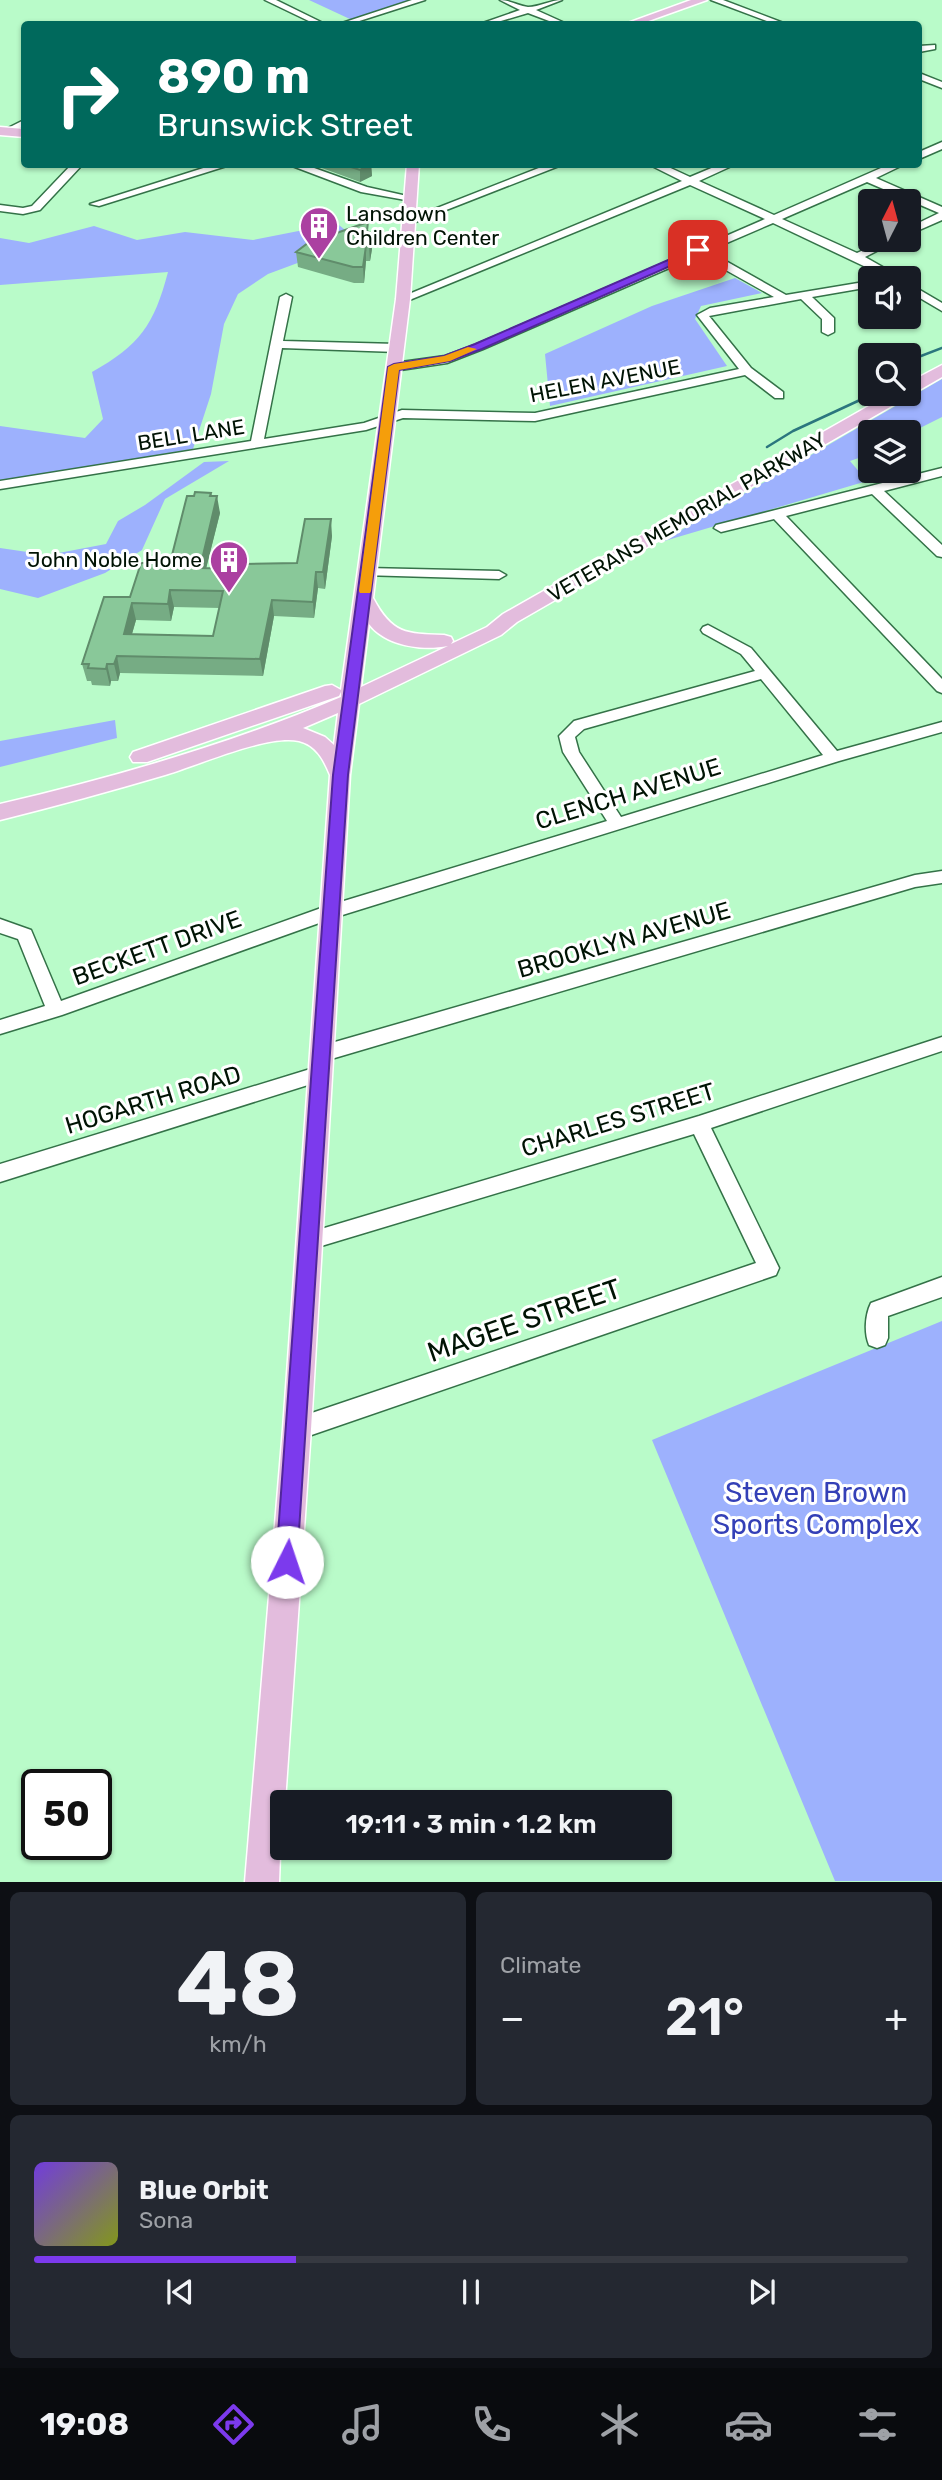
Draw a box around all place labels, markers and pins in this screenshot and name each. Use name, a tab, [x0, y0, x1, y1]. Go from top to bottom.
place label: Lansdown Children Center	[346, 201, 499, 250]
building icon: Lansdown Children Center	[298, 205, 340, 260]
pin	[668, 220, 728, 280]
building icon: John Noble Home	[208, 539, 250, 594]
place label: John Noble Home	[27, 547, 202, 572]

